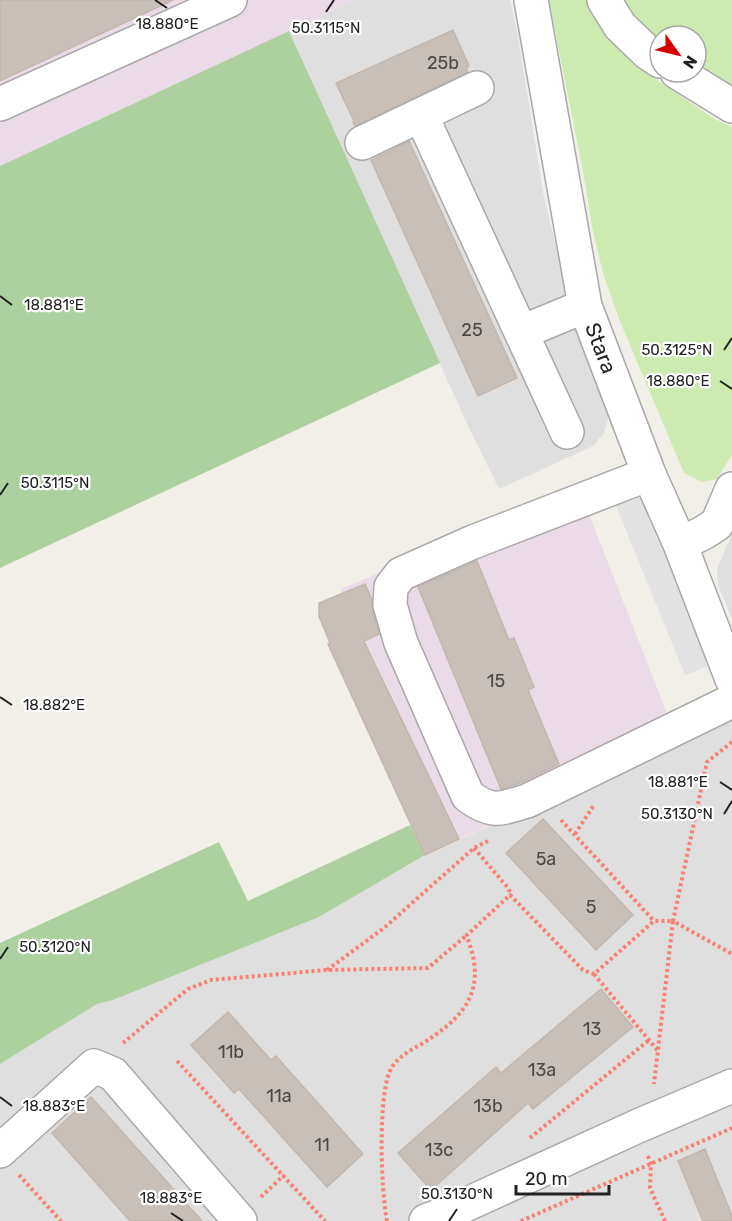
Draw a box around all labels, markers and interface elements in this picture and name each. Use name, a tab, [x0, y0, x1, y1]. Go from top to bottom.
text: 18.880°E	[136, 15, 198, 33]
text: 50.3115°N	[292, 19, 360, 37]
north arrow	[648, 24, 708, 84]
house number: 25b	[427, 52, 459, 74]
text: N	[679, 52, 701, 72]
text: 18.881°E	[24, 296, 84, 314]
house number: 25	[461, 319, 483, 341]
street label: Stara	[580, 319, 622, 377]
text: 50.3125°N	[641, 341, 713, 359]
text: 18.880°E	[647, 372, 709, 390]
text: 50.3115°N	[21, 474, 89, 492]
house number: 15	[487, 670, 505, 692]
text: 18.882°E	[23, 696, 85, 714]
text: 18.881°E	[648, 773, 708, 791]
text: 50.3130°N	[641, 805, 713, 823]
house number: 5a	[536, 848, 556, 870]
house number: 5	[586, 896, 596, 918]
text: 50.3120°N	[19, 938, 91, 956]
house number: 13	[583, 1018, 601, 1040]
house number: 11b	[218, 1041, 244, 1063]
house number: 13a	[528, 1059, 556, 1081]
house number: 11a	[266, 1085, 292, 1107]
house number: 13b	[473, 1095, 503, 1117]
text: 18.883°E	[23, 1097, 85, 1115]
house number: 11	[314, 1134, 330, 1156]
house number: 13c	[425, 1139, 453, 1161]
scale bar	[516, 1158, 609, 1196]
text: 20 m	[525, 1168, 567, 1190]
text: 50.3130°N	[421, 1185, 493, 1203]
text: 18.883°E	[140, 1189, 202, 1207]

